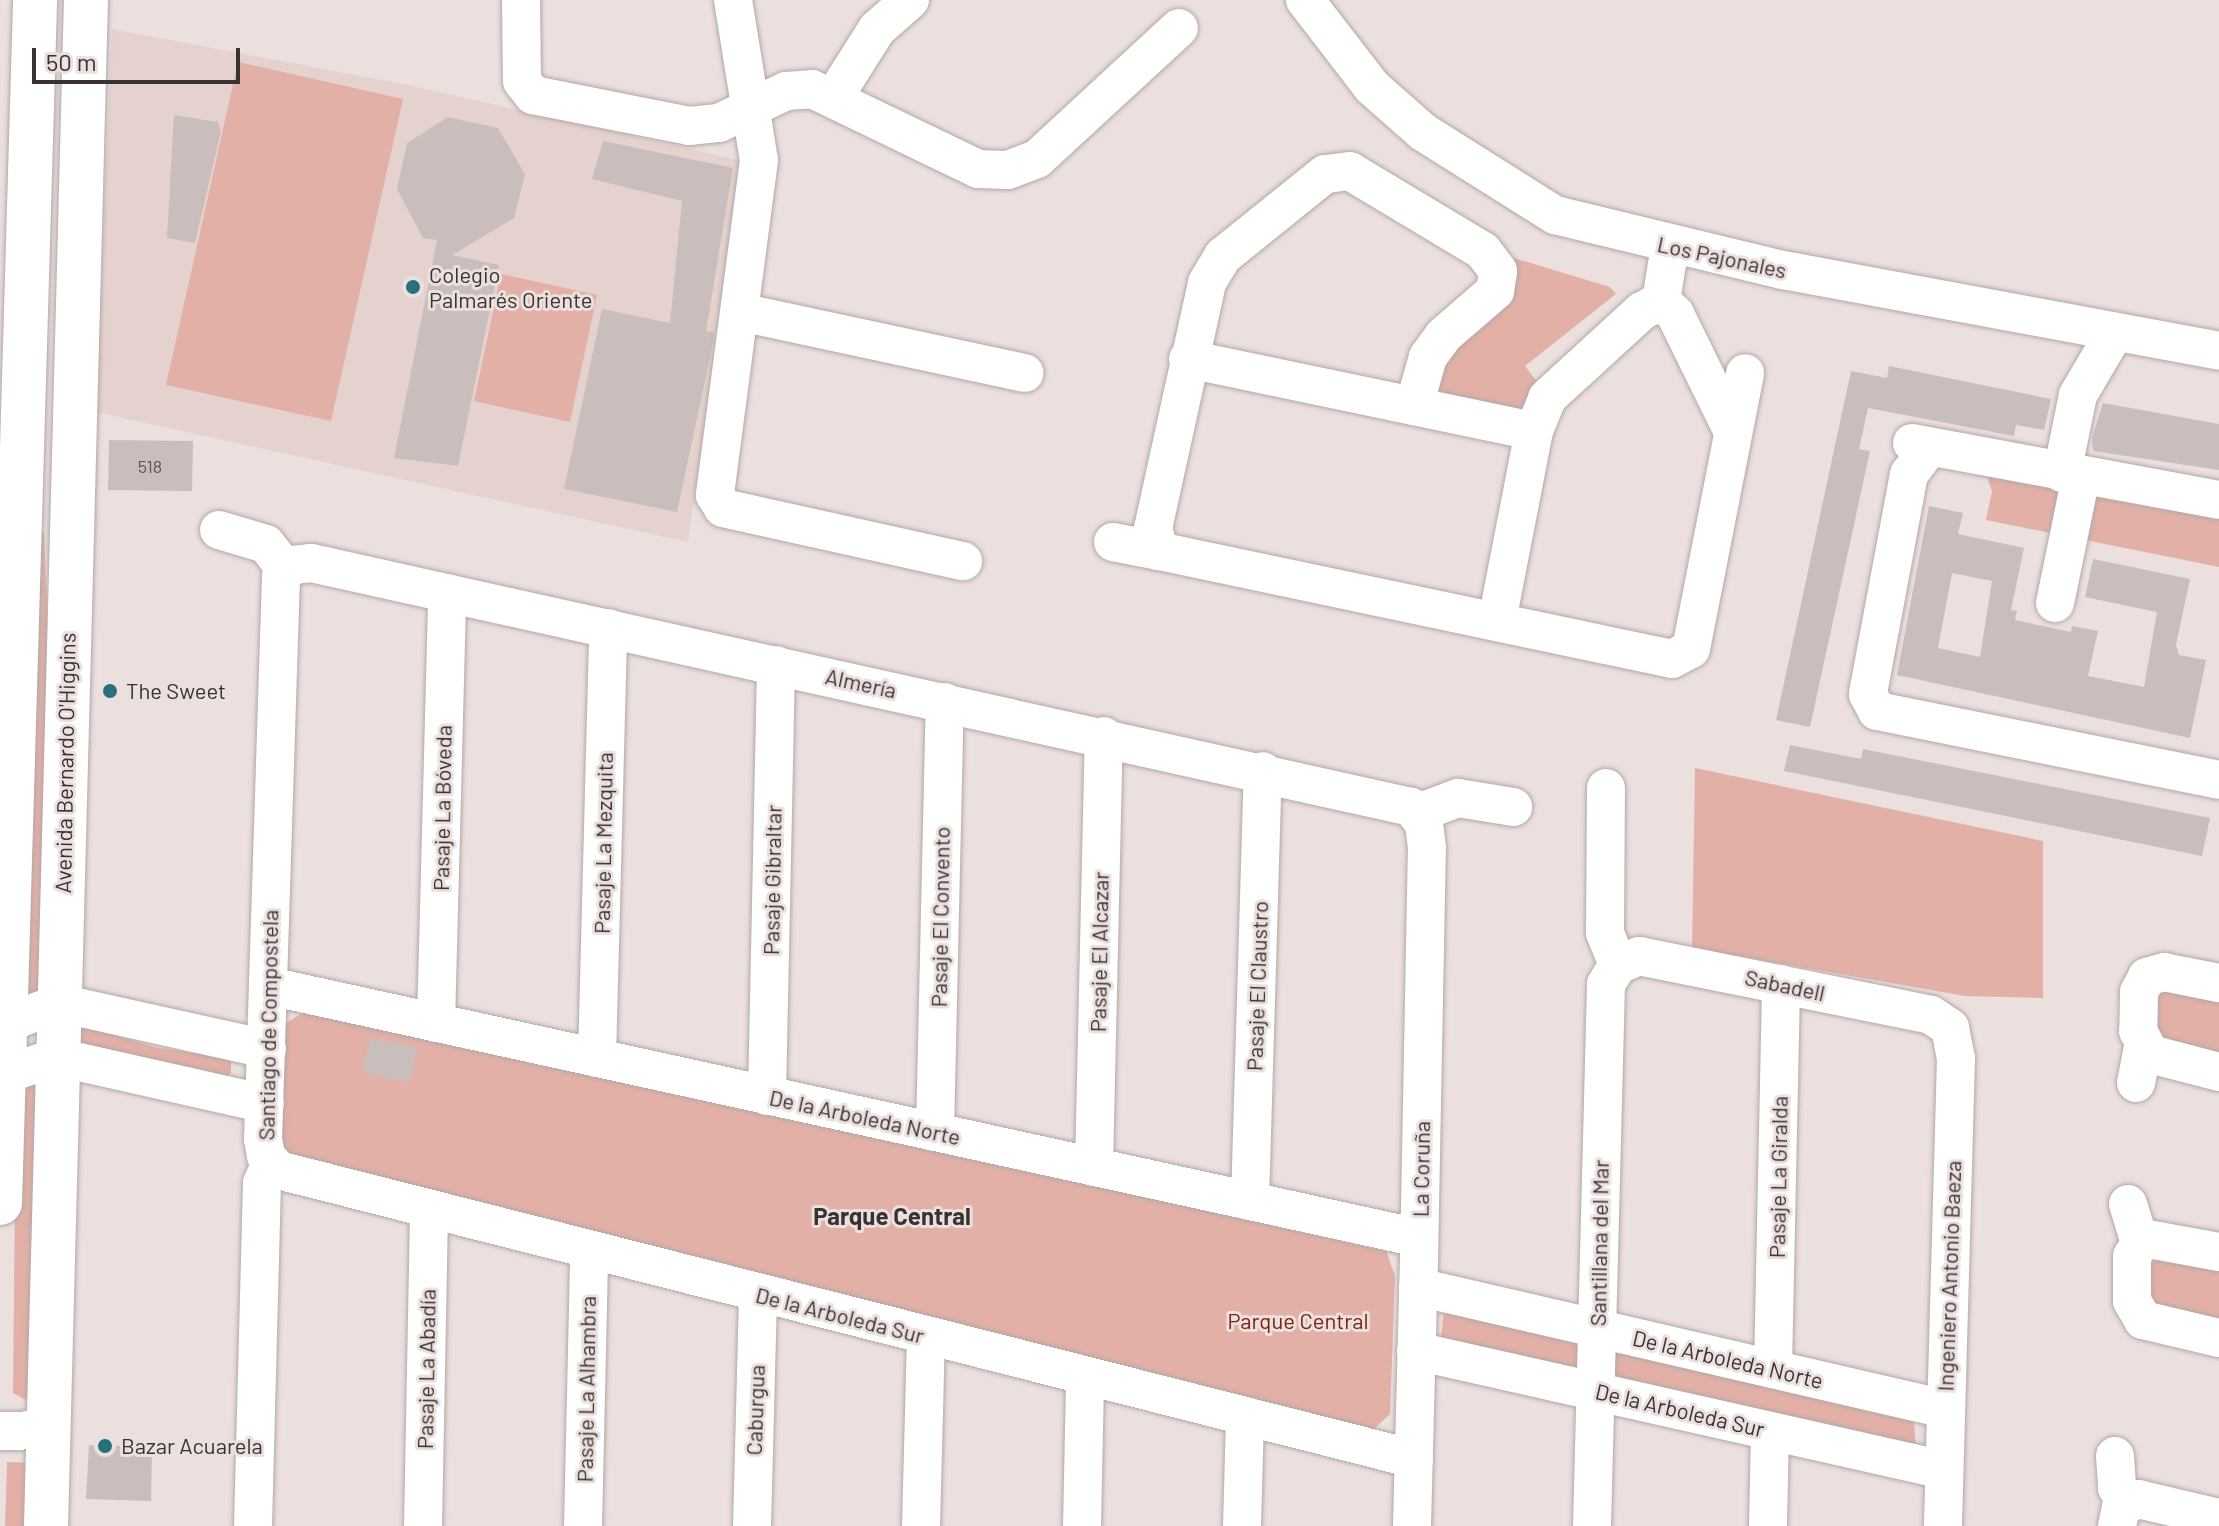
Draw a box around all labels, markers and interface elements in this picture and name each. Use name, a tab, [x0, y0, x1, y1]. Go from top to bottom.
scale bar	[36, 32, 244, 82]
text: 50 m	[46, 47, 97, 76]
street label: Los Pajonales	[1655, 230, 1789, 284]
place label: Colegio Palmarés Oriente	[429, 261, 592, 312]
marker: Colegio Palmarés Oriente	[404, 278, 422, 296]
house number: 518	[138, 455, 162, 477]
street label: Avenida Bernardo O'Higgins	[50, 632, 80, 894]
street label: Almería	[823, 663, 899, 703]
place label: The Sweet	[126, 678, 226, 704]
marker: The Sweet	[101, 682, 119, 700]
street label: Pasaje La Bóveda	[427, 725, 457, 891]
street label: Pasaje La Mezquita	[588, 752, 618, 934]
street label: Pasaje Gibraltar	[757, 805, 787, 955]
street label: Pasaje El Convento	[925, 826, 955, 1008]
street label: Pasaje El Alcazar	[1084, 872, 1114, 1032]
street label: Pasaje El Claustro	[1241, 900, 1273, 1072]
street label: Santiago de Compostela	[253, 909, 283, 1141]
street label: Sabadell	[1743, 964, 1827, 1006]
street label: De la Arboleda Norte	[767, 1084, 963, 1150]
street label: Pasaje La Giralda	[1763, 1096, 1793, 1258]
street label: La Coruña	[1407, 1121, 1435, 1217]
street label: Santillana del Mar	[1584, 1160, 1614, 1326]
street label: Ingeniero Antonio Baeza	[1932, 1160, 1966, 1392]
district label: Parque Central	[813, 1202, 971, 1230]
street label: De la Arboleda Sur	[753, 1281, 927, 1349]
street label: Pasaje La Abadía	[411, 1289, 441, 1449]
street label: Pasaje La Alhambra	[571, 1295, 601, 1483]
park label: Parque Central	[1227, 1308, 1369, 1334]
street label: De la Arboleda Norte	[1630, 1324, 1826, 1394]
street label: Caburgua	[740, 1364, 770, 1456]
street label: De la Arboleda Sur	[1593, 1378, 1767, 1442]
place label: Bazar Acuarela	[121, 1433, 263, 1459]
marker: Bazar Acuarela	[96, 1437, 114, 1455]

